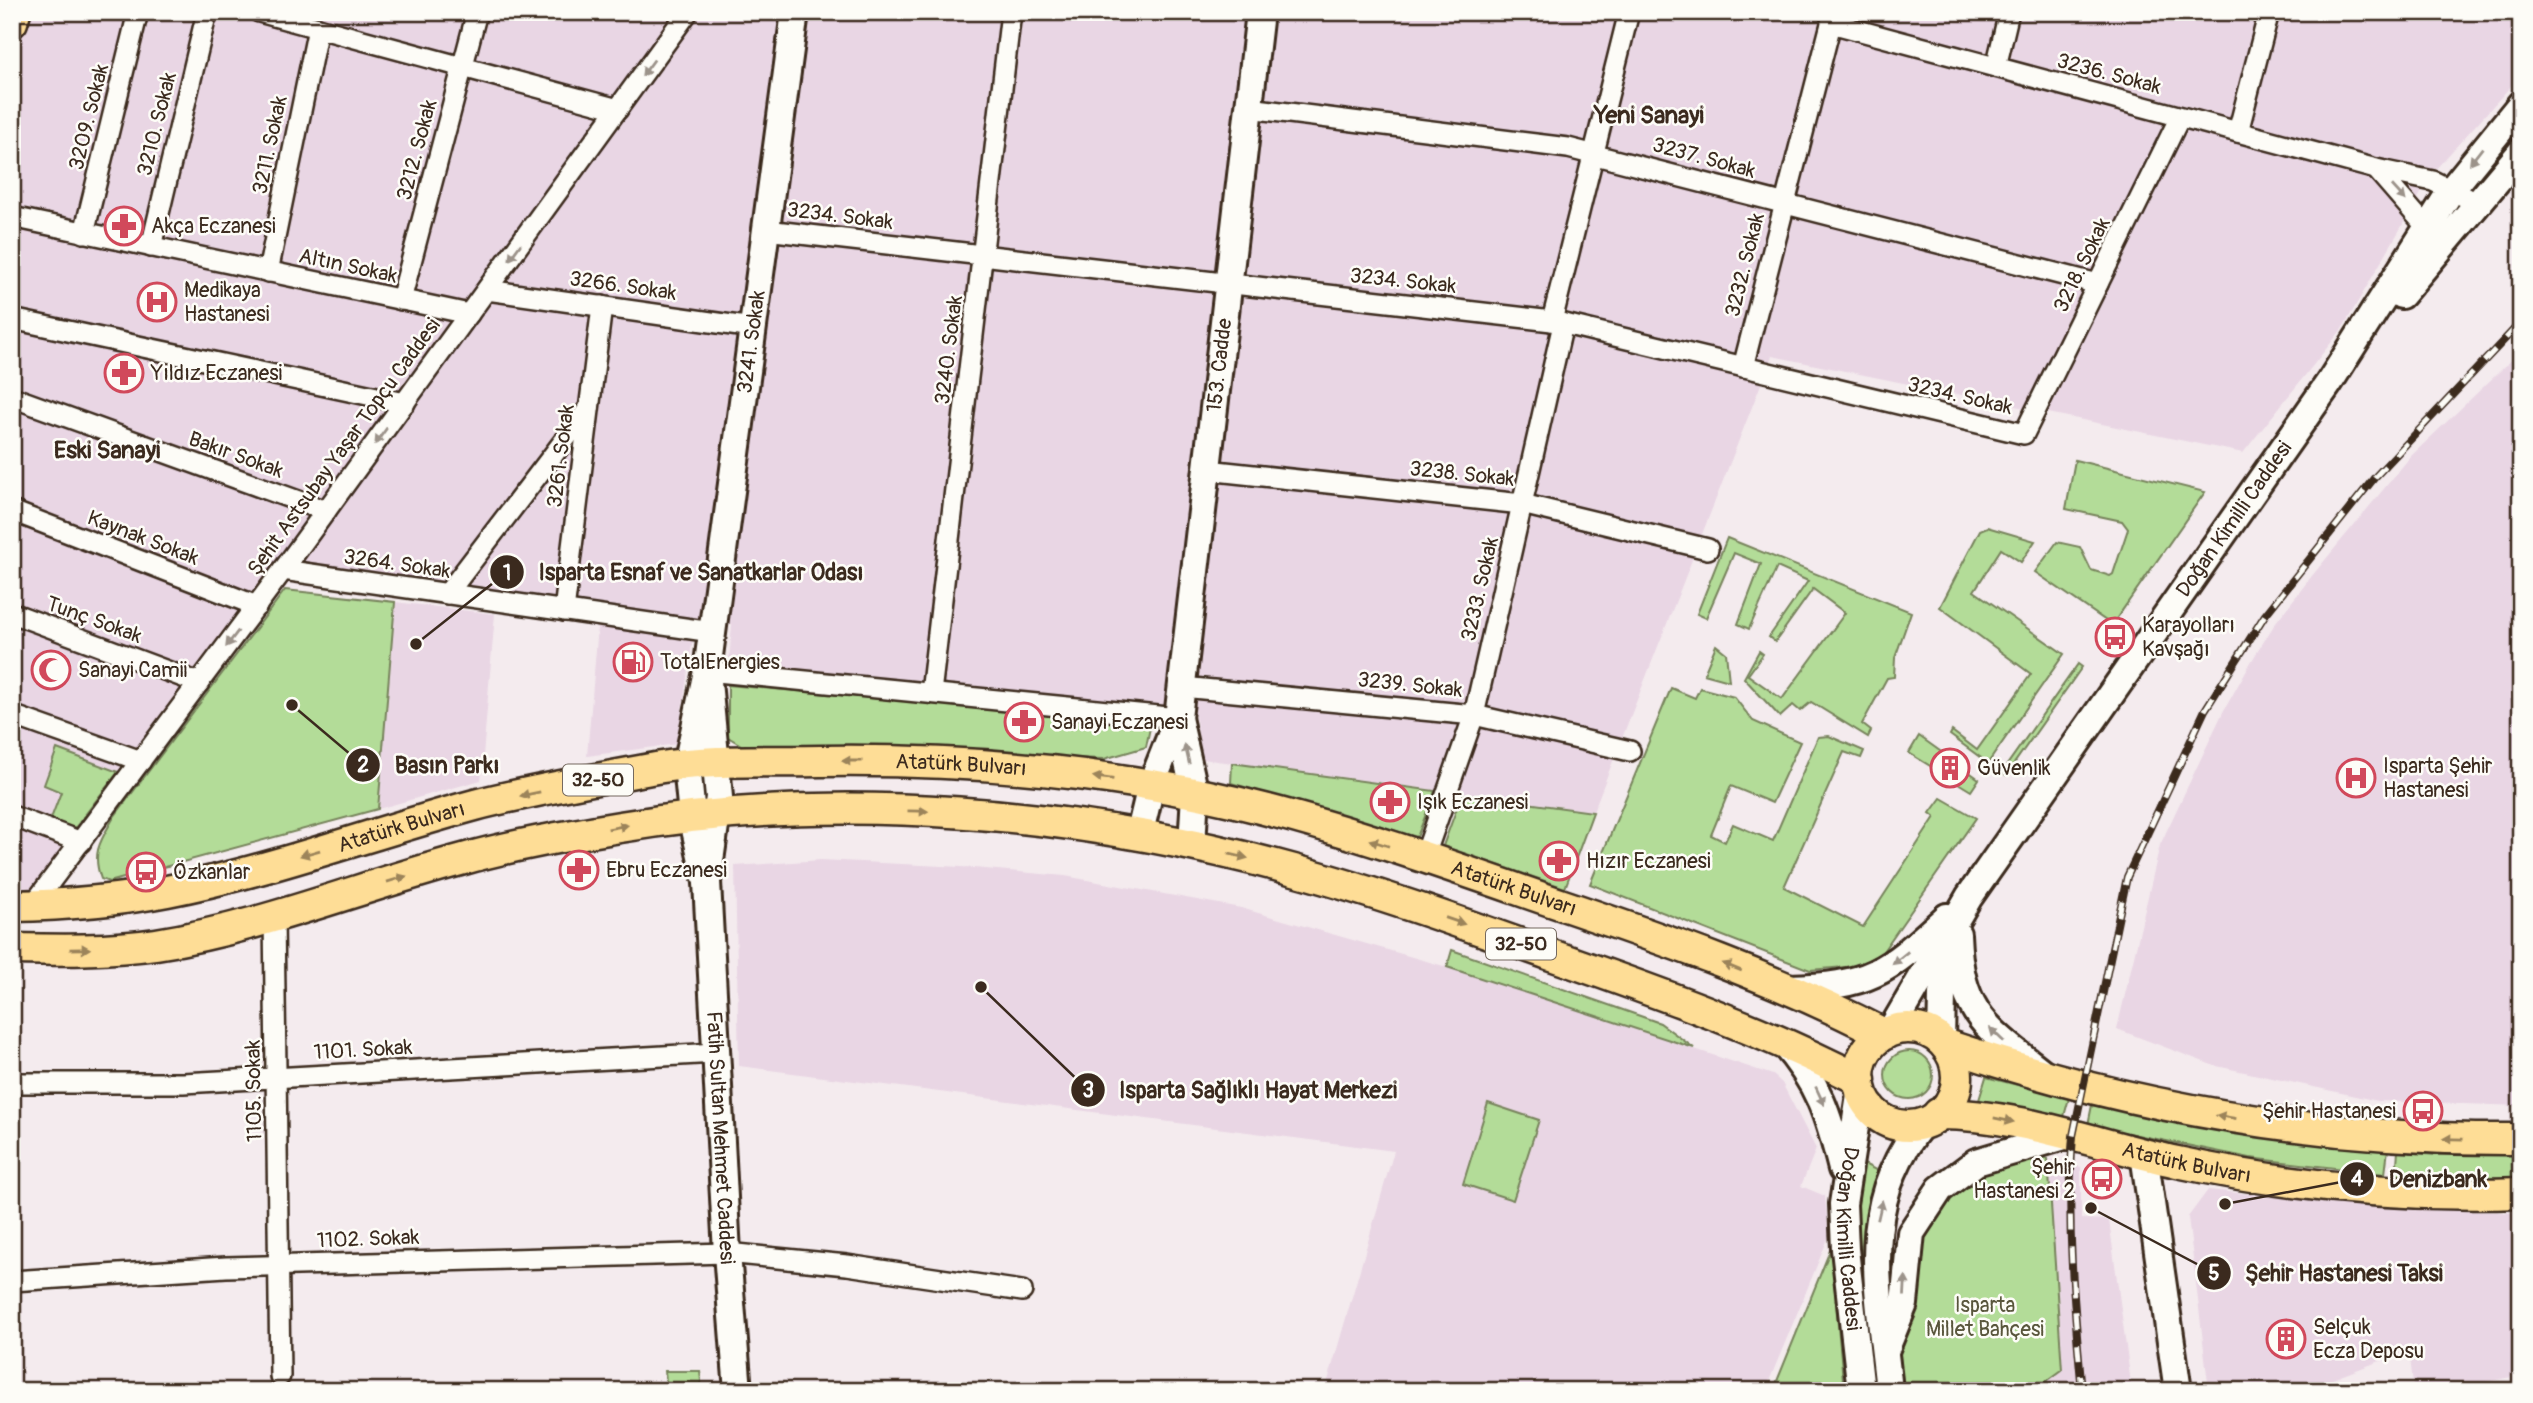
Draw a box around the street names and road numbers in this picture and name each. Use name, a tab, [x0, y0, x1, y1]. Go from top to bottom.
street label: 3236. Sokak	[2054, 47, 2164, 101]
street label: 3209. Sokak	[63, 61, 115, 173]
street label: 3210. Sokak	[131, 69, 183, 179]
street label: 3211. Sokak	[246, 93, 294, 197]
street label: 3212. Sokak	[391, 96, 443, 203]
street label: 3237. Sokak	[1650, 131, 1759, 185]
street label: 3234. Sokak	[785, 196, 895, 236]
street label: 3232. Sokak	[1719, 210, 1771, 320]
street label: 3218. Sokak	[2047, 213, 2117, 317]
street label: Altın Sokak	[296, 242, 400, 290]
street label: 3234. Sokak	[1349, 262, 1458, 300]
street label: 3266. Sokak	[568, 265, 679, 307]
street label: 3241. Sokak	[731, 288, 771, 395]
street label: 3240. Sokak	[929, 294, 969, 406]
street label: Şehit Astsubay Yaşar Topçu Caddesi	[241, 313, 447, 581]
street label: 153. Cadde	[1200, 316, 1238, 414]
street label: 3234. Sokak	[1905, 371, 2015, 421]
street label: 3261. Sokak	[541, 403, 581, 509]
street label: Bakır Sokak	[185, 425, 287, 485]
street label: Doğan Kimilli Caddesi	[2170, 435, 2298, 602]
street label: 3238. Sokak	[1408, 455, 1516, 493]
street label: Kaynak Sokak	[83, 504, 203, 572]
street label: 3233. Sokak	[1455, 534, 1505, 644]
street label: 3264. Sokak	[342, 543, 452, 585]
street label: Tunç Sokak	[43, 590, 146, 650]
street label: 3239. Sokak	[1356, 666, 1464, 704]
street label: Atatürk Bulvarı	[895, 748, 1028, 782]
road number: 32-50	[563, 764, 633, 796]
street label: Atatürk Bulvarı	[335, 795, 468, 859]
street label: Atatürk Bulvarı	[1447, 854, 1580, 922]
road number: 32-50	[1486, 928, 1556, 960]
street label: Fatih Sultan Mehmet Caddesi	[700, 1010, 741, 1265]
street label: 1101. Sokak	[313, 1034, 413, 1066]
street label: 1105. Sokak	[240, 1039, 268, 1142]
street label: Atatürk Bulvarı	[2119, 1136, 2253, 1189]
street label: Doğan Kimilli Caddesi	[1829, 1145, 1868, 1332]
street label: 1102. Sokak	[316, 1224, 420, 1254]

